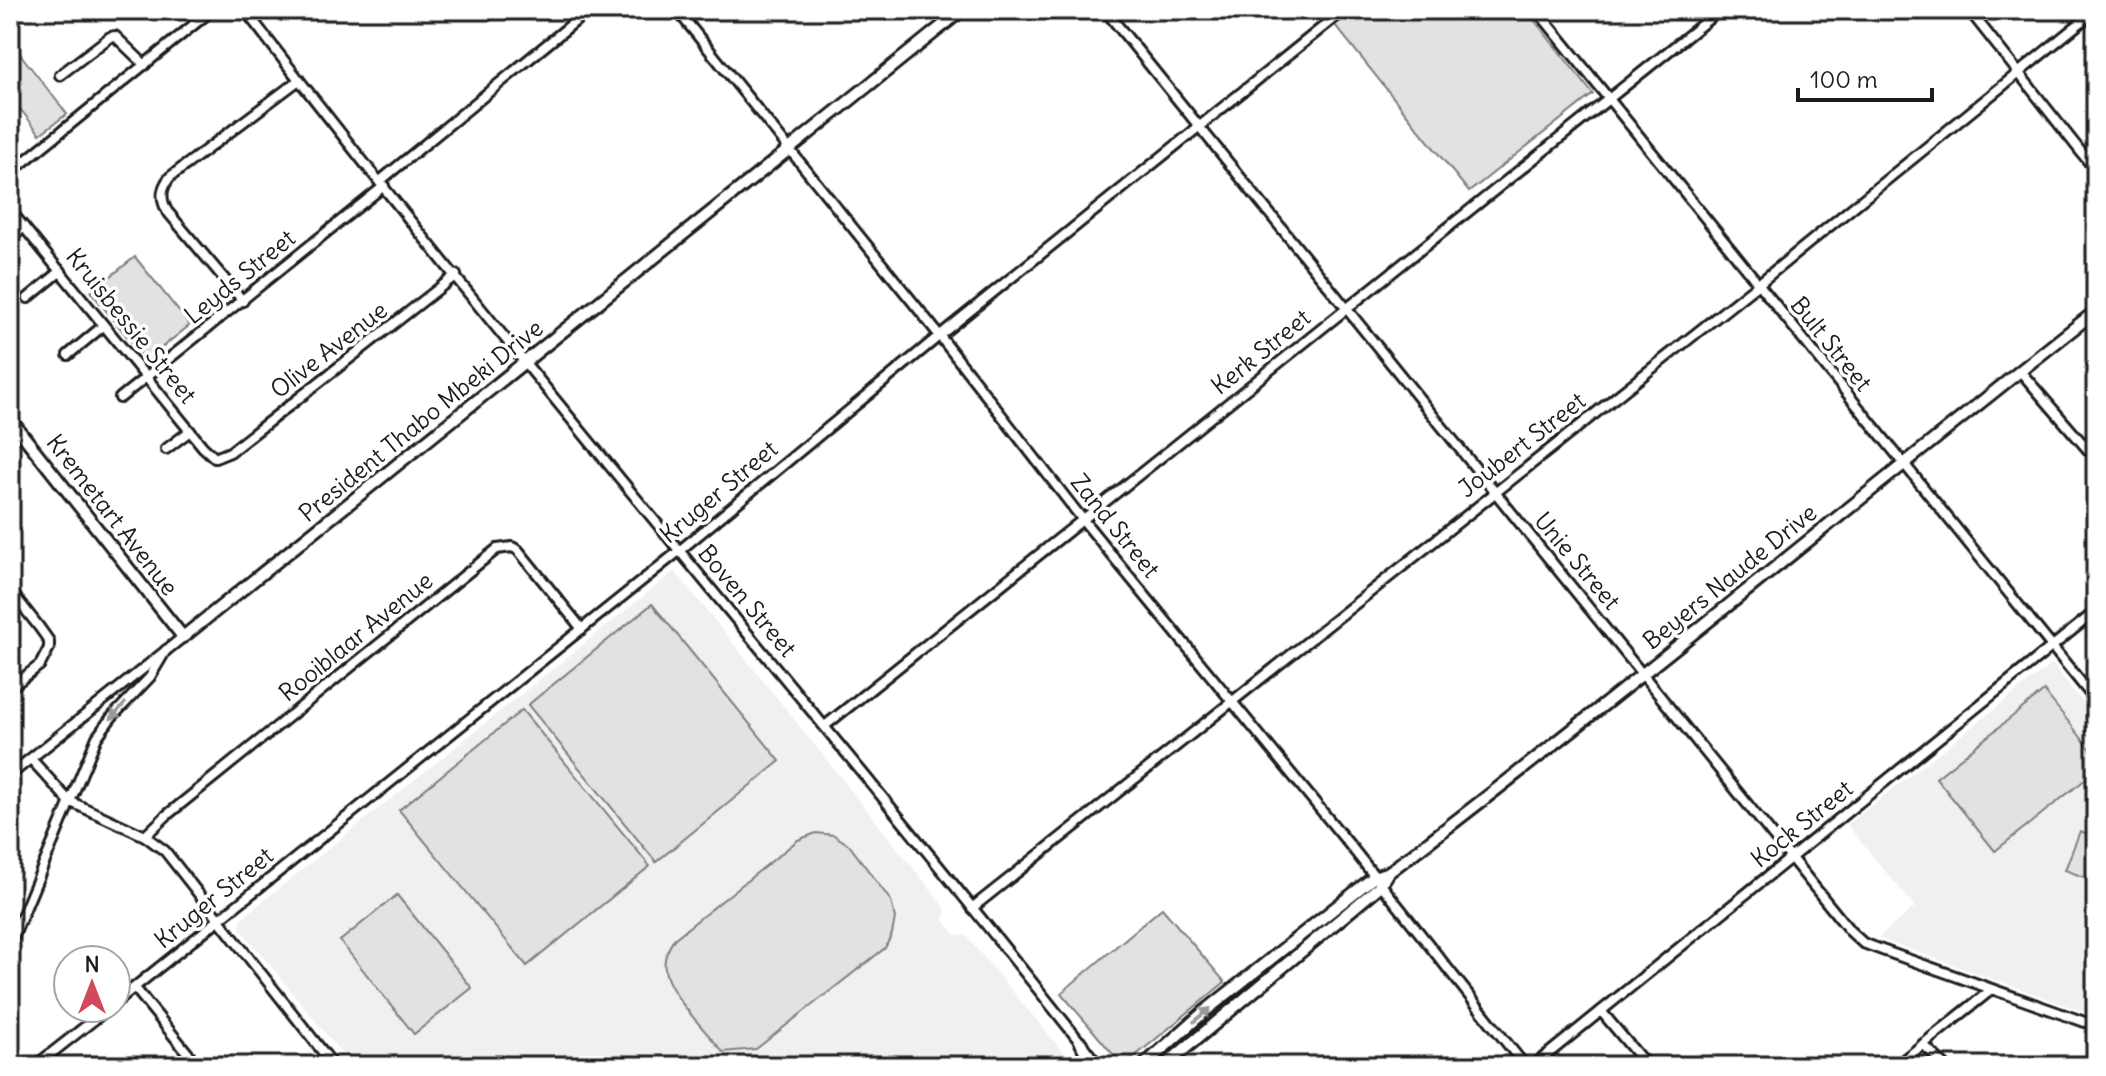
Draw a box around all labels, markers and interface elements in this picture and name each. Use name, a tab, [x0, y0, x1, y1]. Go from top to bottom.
scale bar	[1798, 52, 1932, 102]
text: 100 m	[1810, 64, 1878, 94]
street label: Leyds Street	[178, 222, 301, 330]
street label: Kruisbessie Street	[60, 242, 204, 409]
street label: Bult Street	[1785, 290, 1879, 397]
street label: Olive Avenue	[264, 294, 393, 404]
street label: Kerk Street	[1205, 302, 1316, 400]
street label: President Thabo Mbeki Drive	[292, 312, 548, 528]
street label: Joubert Street	[1452, 385, 1591, 503]
street label: Kremetart Avenue	[40, 428, 185, 601]
street label: Kruger Street	[653, 433, 783, 549]
street label: Zand Street	[1065, 467, 1167, 583]
street label: Beyers Naude Drive	[1636, 497, 1822, 656]
street label: Unie Street	[1528, 505, 1627, 615]
street label: Boven Street	[692, 538, 803, 663]
street label: Rooiblaar Avenue	[272, 565, 438, 707]
one-way arrow	[110, 700, 127, 720]
street label: Kock Street	[1744, 773, 1858, 873]
street label: Kruger Street	[148, 840, 279, 954]
north arrow	[52, 944, 132, 1024]
text: N	[84, 950, 100, 978]
one-way arrow	[1191, 1007, 1211, 1024]

